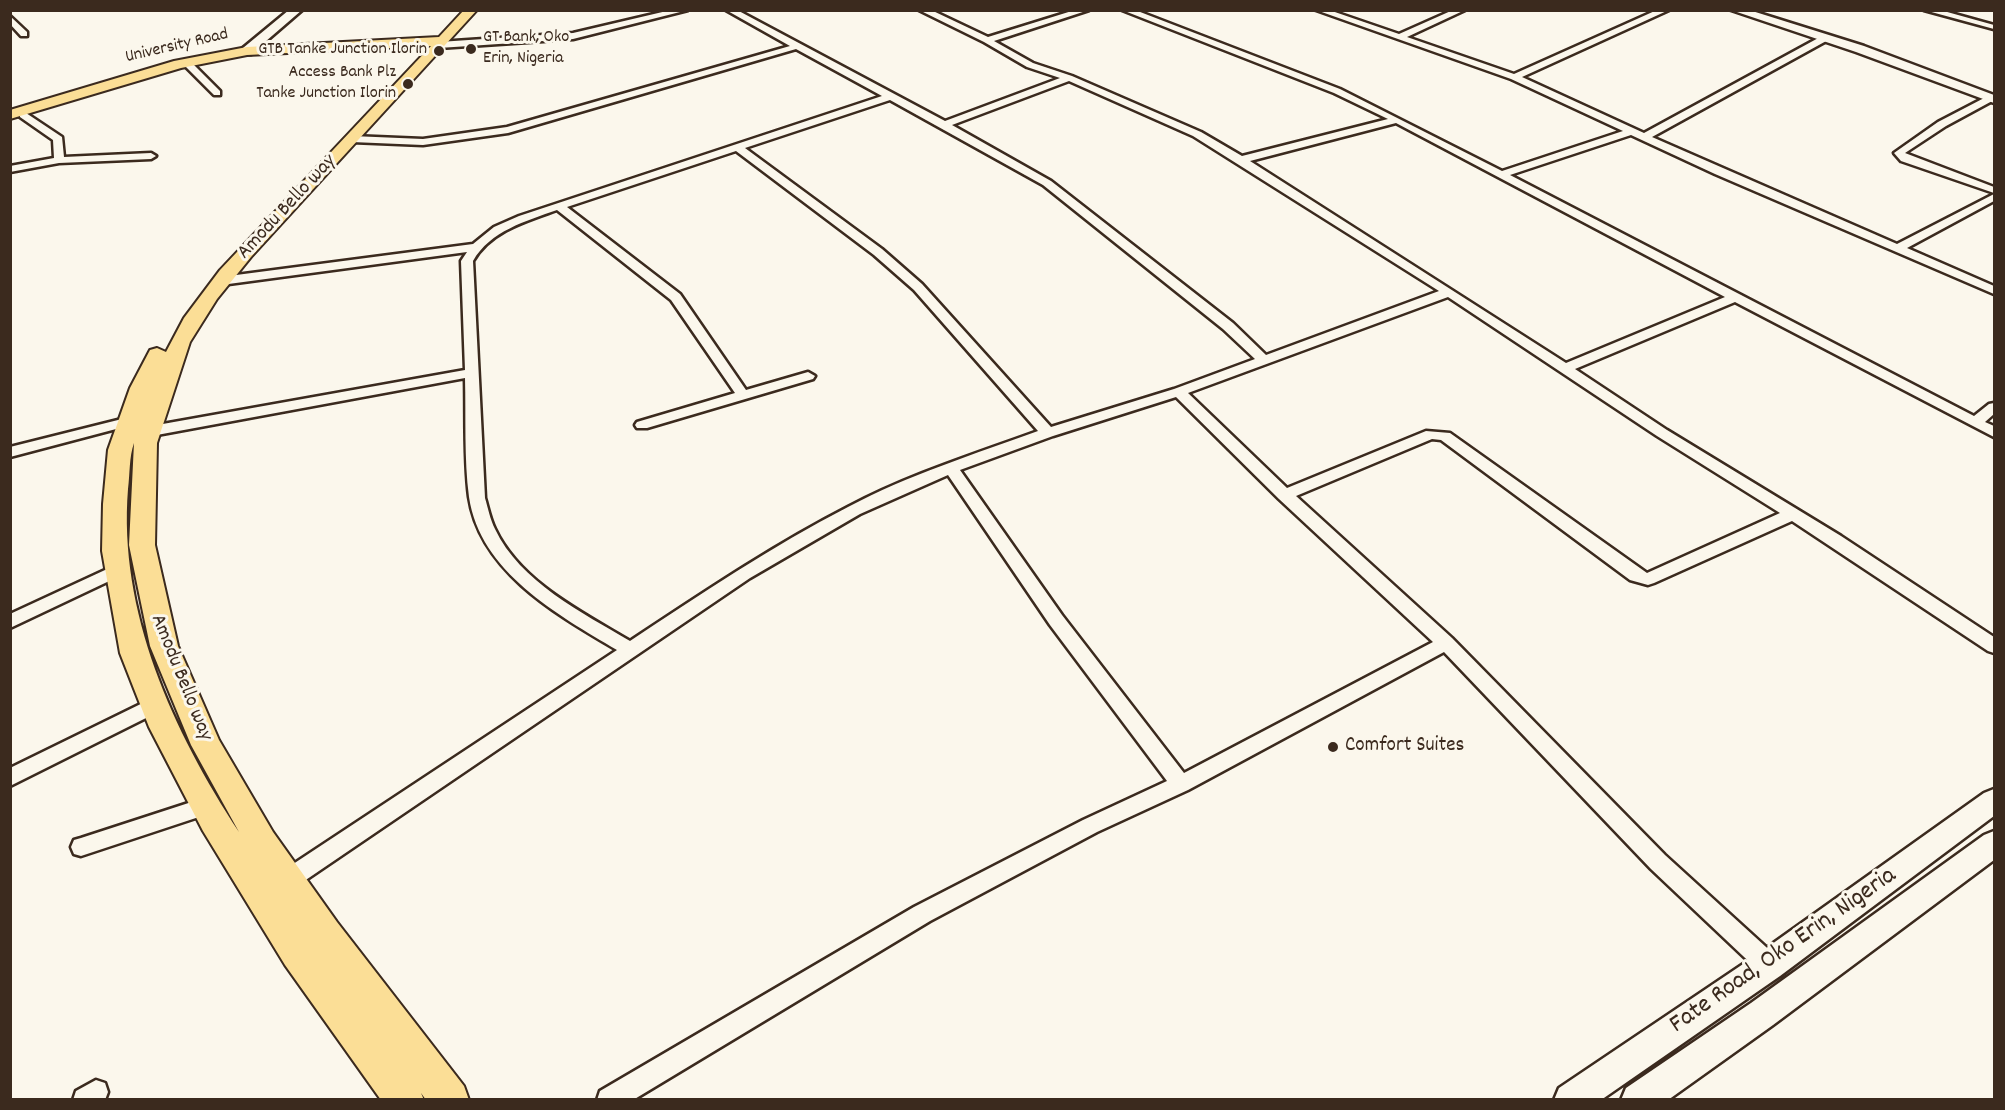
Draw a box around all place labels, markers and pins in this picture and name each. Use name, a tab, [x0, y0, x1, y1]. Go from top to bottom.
place label: GT Bank, Oko Erin, Nigeria	[483, 28, 569, 70]
place label: GTB Tanke Junction Ilorin	[258, 40, 427, 62]
marker: GT Bank, Oko Erin, Nigeria	[464, 42, 478, 56]
marker: GTB Tanke Junction Ilorin	[432, 44, 446, 58]
place label: Access Bank Plz Tanke Junction Ilorin	[256, 63, 396, 106]
marker: Access Bank Plz Tanke Junction Ilorin	[401, 77, 415, 91]
place label: Comfort Suites	[1345, 734, 1464, 760]
marker: Comfort Suites	[1326, 740, 1340, 754]

